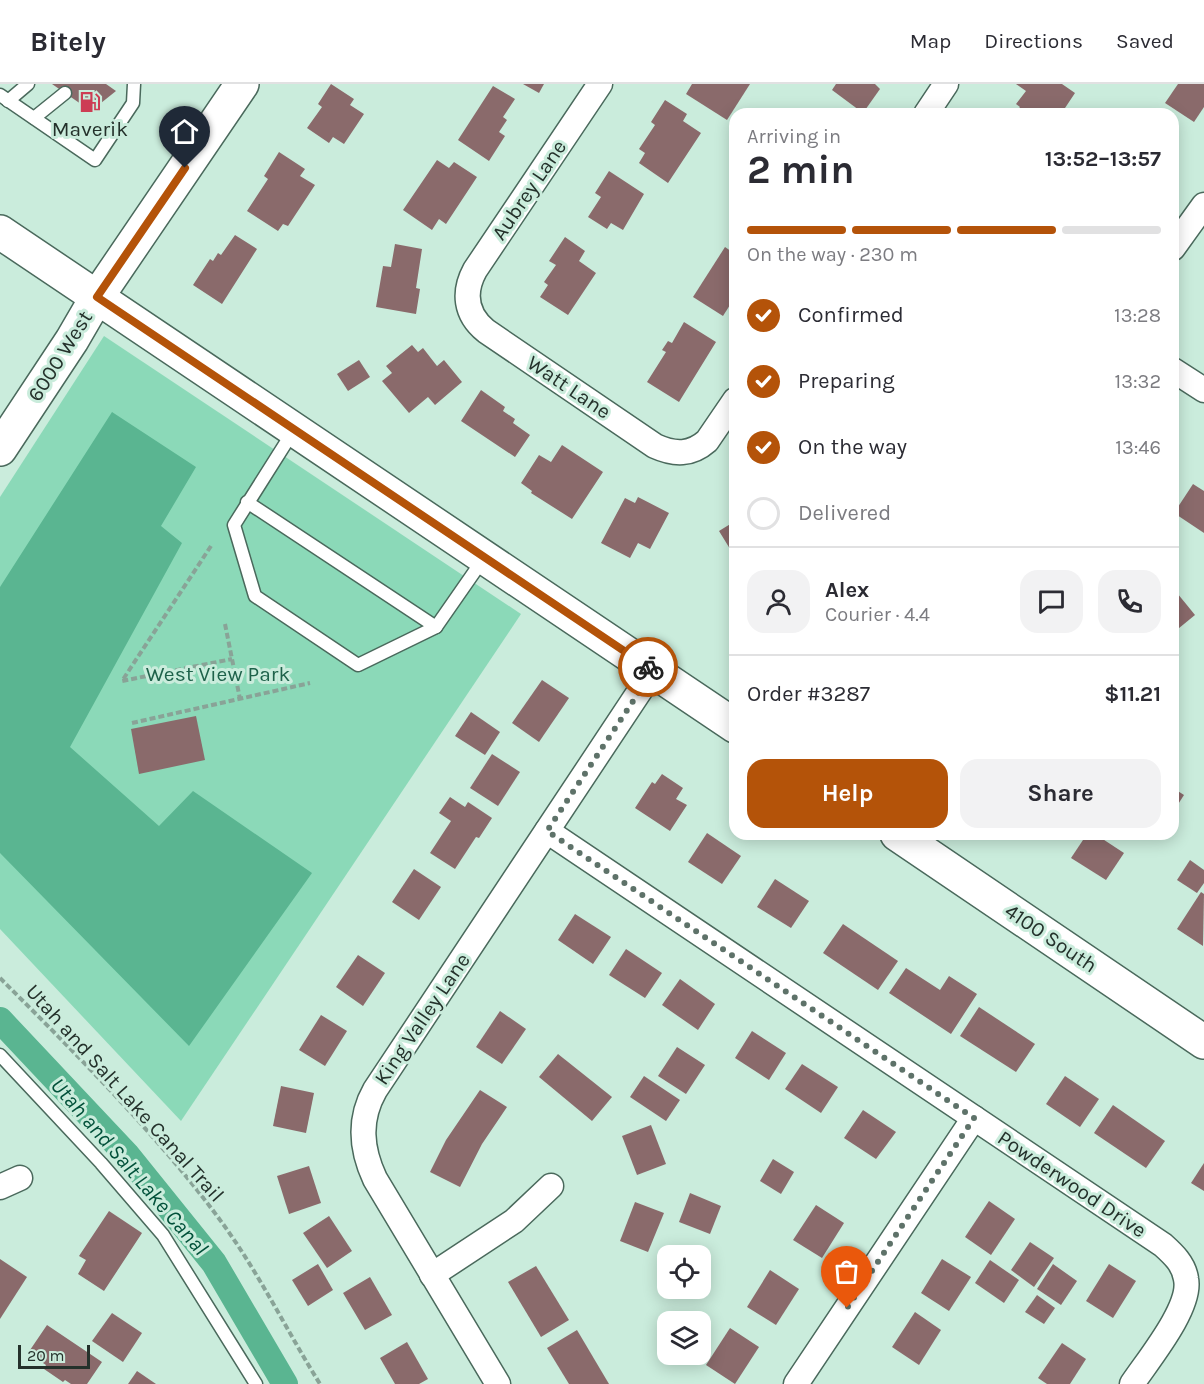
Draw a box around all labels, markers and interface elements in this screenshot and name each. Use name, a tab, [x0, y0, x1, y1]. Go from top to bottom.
text: Bitely	[30, 25, 106, 58]
text: Map	[910, 29, 951, 53]
text: Directions	[984, 29, 1083, 53]
text: Saved	[1116, 29, 1174, 53]
fuel station icon: Maverik	[78, 90, 102, 114]
pin	[159, 106, 210, 168]
icon: home	[168, 115, 201, 148]
place label: Maverik	[52, 117, 128, 141]
text: Arriving in	[747, 125, 841, 148]
street label: Aubrey Lane	[487, 136, 571, 244]
text: 13:52–13:57	[1045, 146, 1161, 172]
text: 2 min	[747, 147, 855, 193]
text: On the way · 230 m	[747, 243, 918, 266]
icon: check	[747, 299, 780, 332]
text: Confirmed	[798, 302, 904, 328]
text: 13:28	[1114, 304, 1161, 327]
street label: 6000 West	[23, 306, 97, 406]
street label: Watt Lane	[523, 350, 615, 424]
icon: check	[747, 365, 780, 398]
text: Preparing	[798, 368, 895, 394]
text: 13:32	[1115, 370, 1161, 393]
icon: check	[747, 431, 780, 464]
text: On the way	[798, 434, 907, 460]
text: 13:46	[1115, 436, 1161, 459]
text: Delivered	[798, 500, 891, 526]
button: person	[747, 570, 810, 633]
button: chat	[1020, 570, 1083, 633]
button: phone	[1098, 570, 1161, 633]
text: Alex	[825, 577, 869, 603]
text: Courier · 4.4	[825, 603, 930, 626]
courier	[618, 637, 678, 697]
icon: bike	[632, 651, 665, 684]
park label: West View Park	[146, 662, 290, 686]
text: Order #3287	[747, 681, 870, 707]
text: $11.21	[1104, 681, 1161, 707]
button: Help	[747, 759, 948, 828]
button: Share	[960, 759, 1161, 828]
street label: 4100 South	[1000, 898, 1102, 978]
street label: King Valley Lane	[369, 949, 475, 1089]
street label: Utah and Salt Lake Canal Trail	[21, 979, 229, 1207]
water label: Utah and Salt Lake Canal	[46, 1072, 214, 1260]
street label: Powderwood Drive	[993, 1125, 1151, 1243]
map controls	[657, 1245, 711, 1365]
button: locate	[657, 1245, 711, 1299]
pin	[821, 1246, 872, 1308]
icon: bag	[830, 1255, 863, 1288]
button: layers	[657, 1311, 711, 1365]
scale bar	[18, 1342, 90, 1370]
text: 20 m	[27, 1346, 65, 1365]

